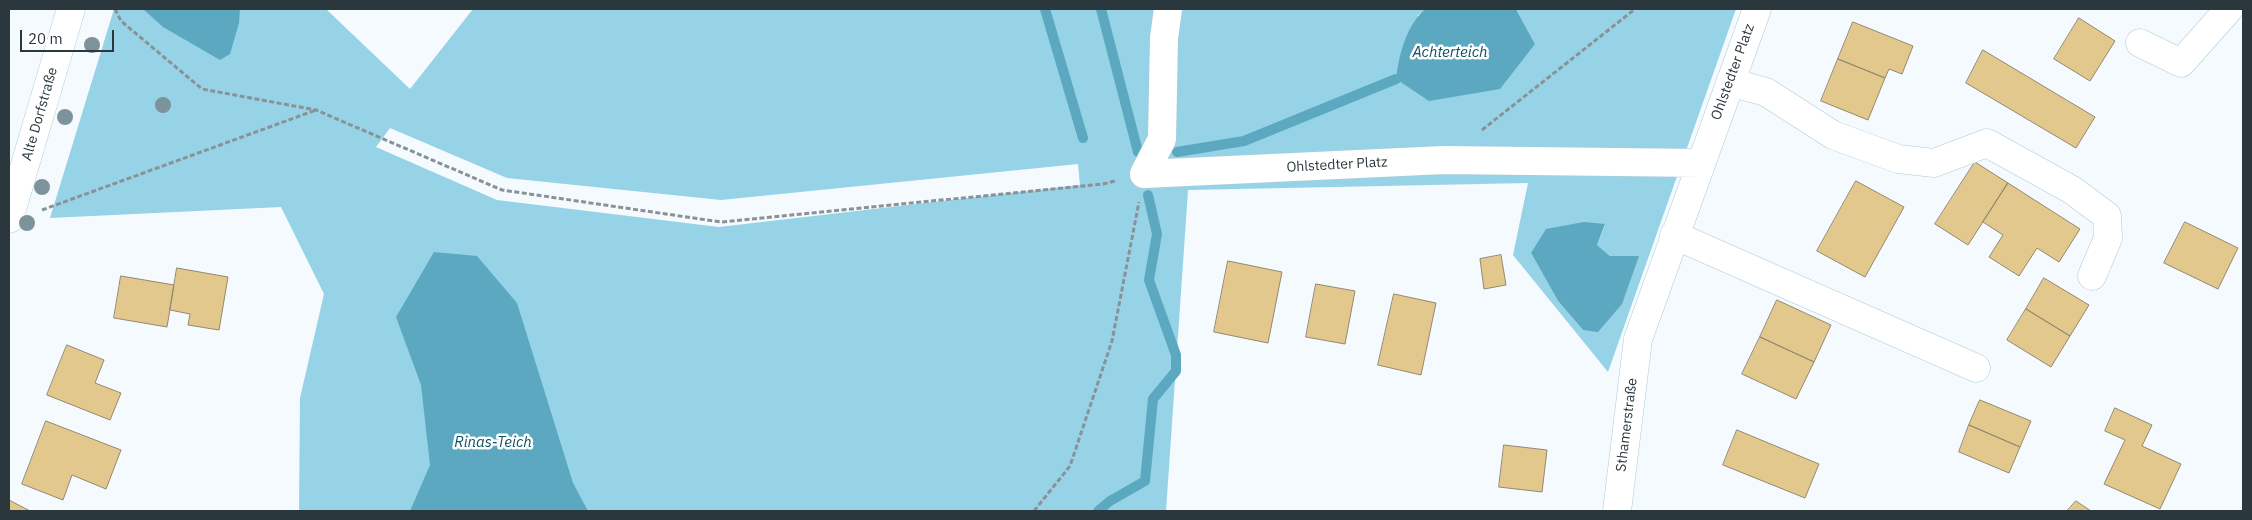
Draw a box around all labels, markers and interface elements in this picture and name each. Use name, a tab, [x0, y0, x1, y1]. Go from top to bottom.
scale bar	[22, 20, 116, 52]
street label: Ohlstedter Platz	[1708, 22, 1758, 122]
text: 20 m	[28, 29, 63, 48]
water label: Achterteich	[1413, 44, 1487, 62]
street label: Alte Dorfstraße	[19, 65, 61, 163]
street label: Ohlstedter Platz	[1286, 154, 1388, 176]
street label: Sthamerstraße	[1613, 377, 1641, 473]
water label: Rinas-Teich	[454, 434, 532, 452]

